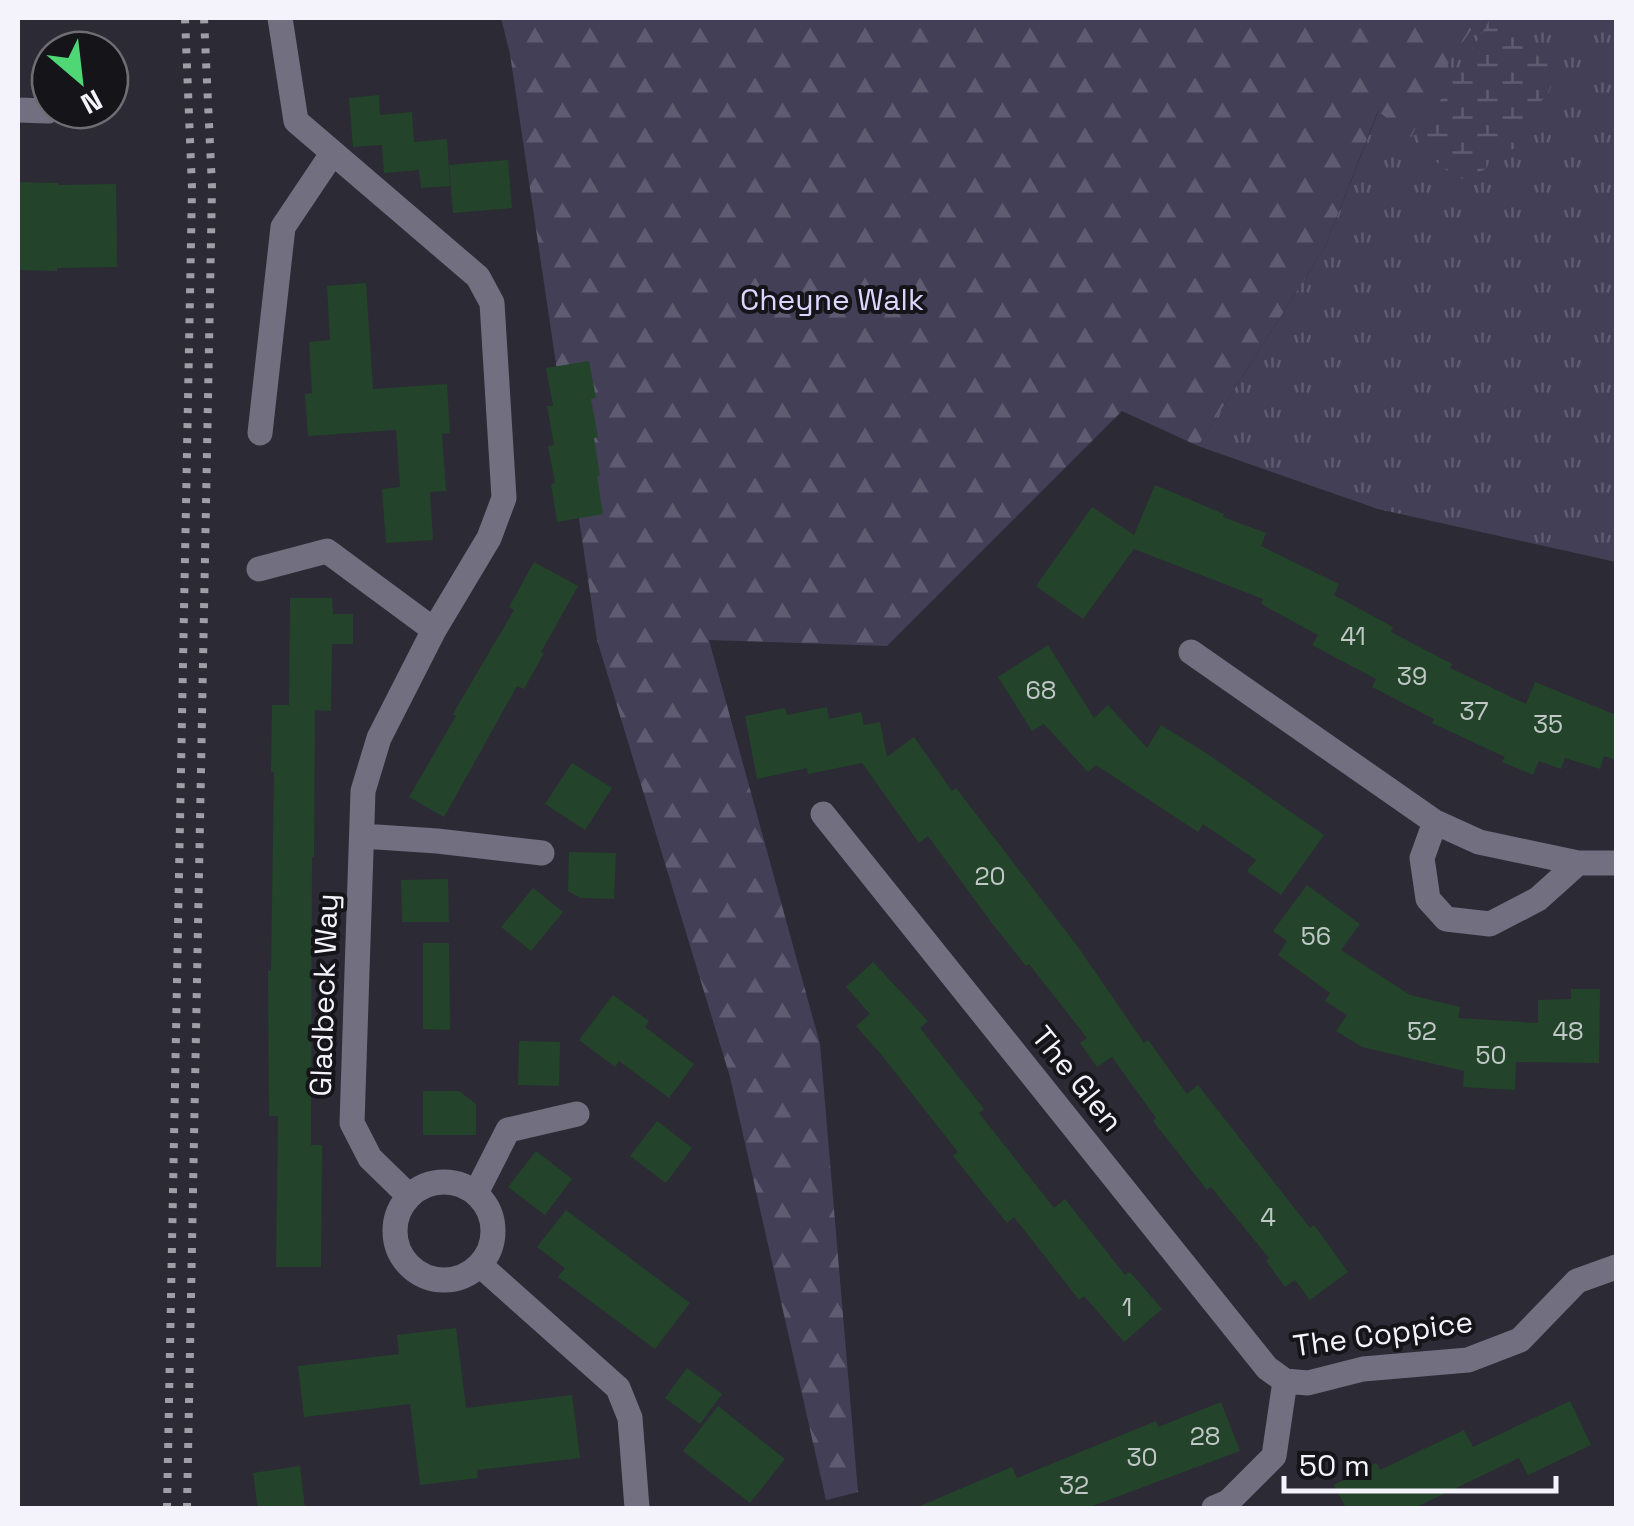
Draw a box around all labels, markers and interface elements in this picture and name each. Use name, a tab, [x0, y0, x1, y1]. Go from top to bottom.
north arrow	[30, 30, 130, 130]
text: N	[75, 82, 108, 122]
park label: Cheyne Walk	[740, 280, 924, 319]
house number: 41	[1340, 620, 1366, 652]
house number: 39	[1397, 660, 1427, 692]
house number: 68	[1026, 674, 1056, 706]
house number: 37	[1459, 695, 1489, 727]
house number: 35	[1533, 708, 1563, 740]
house number: 20	[974, 860, 1006, 892]
street label: Gladbeck Way	[300, 893, 347, 1097]
house number: 56	[1301, 920, 1331, 952]
house number: 52	[1407, 1015, 1437, 1047]
house number: 48	[1552, 1015, 1584, 1047]
street label: The Glen	[1023, 1018, 1132, 1139]
house number: 50	[1475, 1039, 1507, 1071]
house number: 4	[1260, 1201, 1276, 1233]
house number: 1	[1122, 1291, 1132, 1323]
street label: The Coppice	[1291, 1302, 1475, 1365]
house number: 28	[1190, 1420, 1220, 1452]
scale bar	[1284, 1431, 1556, 1493]
house number: 30	[1126, 1441, 1158, 1473]
text: 50 m	[1299, 1446, 1370, 1485]
house number: 32	[1059, 1469, 1089, 1501]

